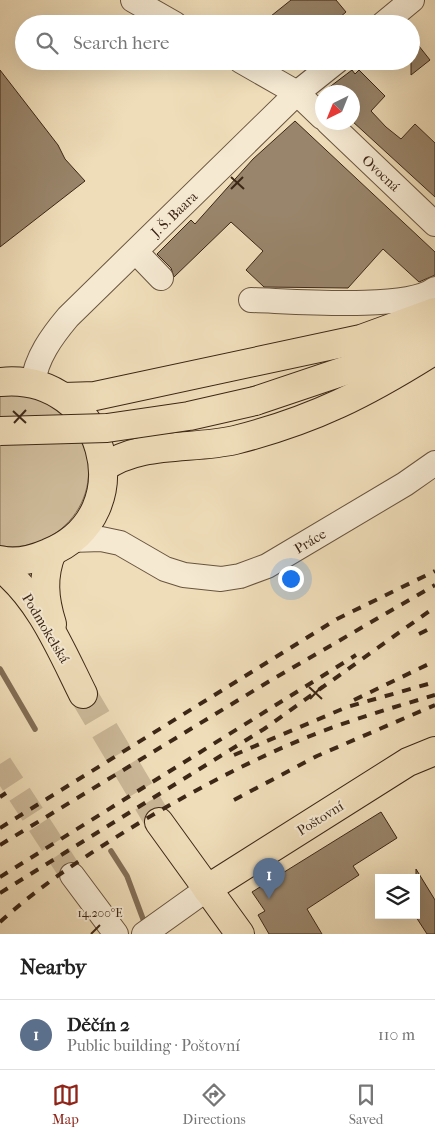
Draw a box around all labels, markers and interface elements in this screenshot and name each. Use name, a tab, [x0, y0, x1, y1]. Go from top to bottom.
search box	[15, 15, 420, 70]
icon: search	[33, 29, 61, 57]
text: Search here	[73, 32, 169, 54]
north arrow	[315, 85, 360, 130]
street label: Ovocná	[358, 152, 404, 196]
street label: J. Š. Baara	[146, 187, 201, 241]
street label: Práce	[291, 525, 329, 557]
your location	[278, 566, 304, 592]
street label: Podmokelská	[18, 590, 73, 667]
street label: Poštovní	[294, 797, 347, 839]
pin: 1	[253, 858, 285, 899]
map controls	[375, 874, 420, 919]
button: layers	[375, 874, 420, 919]
text: 14.200°E	[77, 906, 123, 920]
text: Nearby	[20, 955, 86, 979]
text: Děčín 2	[67, 1014, 130, 1036]
text: 1	[33, 1025, 39, 1044]
text: 110 m	[378, 1025, 415, 1044]
text: Public building · Poštovní	[67, 1036, 240, 1055]
tab: Map	[52, 1081, 80, 1128]
tab: Directions	[183, 1081, 246, 1128]
tab: Saved	[349, 1081, 383, 1128]

